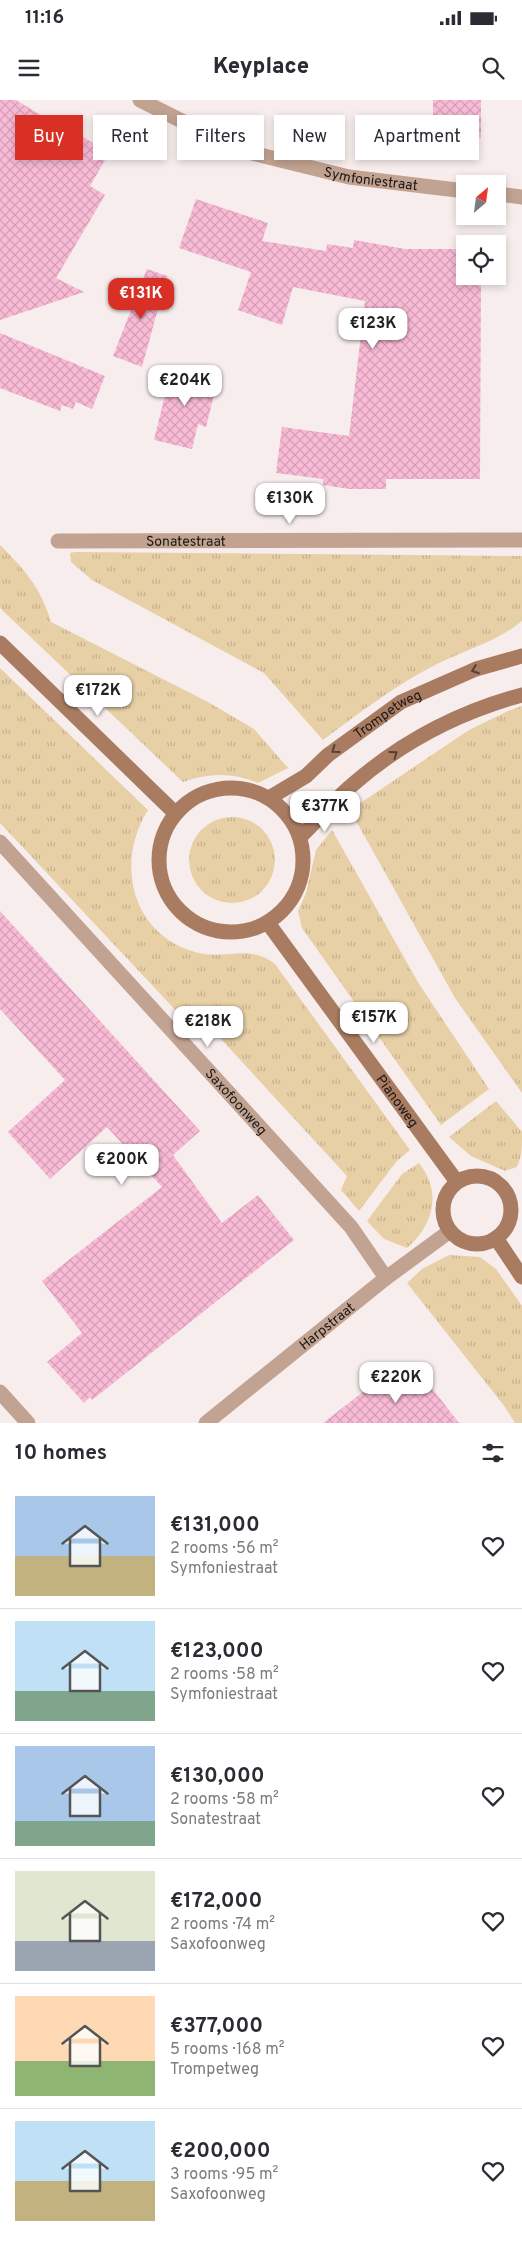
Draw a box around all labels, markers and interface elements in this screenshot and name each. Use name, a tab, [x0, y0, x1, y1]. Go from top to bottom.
text: 11:16	[25, 6, 64, 30]
icon: menu	[15, 54, 43, 82]
text: Keyplace	[213, 54, 309, 81]
icon: search	[479, 54, 507, 82]
chip: Buy	[15, 115, 83, 160]
chip: Rent	[93, 115, 167, 160]
chip: Filters	[177, 115, 264, 160]
chip: New	[274, 115, 345, 160]
chip: Apartment	[355, 115, 479, 160]
street label: Symfoniestraat	[322, 164, 419, 195]
north arrow	[456, 175, 506, 225]
map controls	[456, 175, 506, 285]
button: locate	[456, 235, 506, 285]
pin: €131K	[106, 278, 176, 320]
text: €131K	[119, 284, 163, 304]
pin: €123K	[338, 308, 408, 350]
text: €123K	[349, 314, 397, 334]
pin: €204K	[150, 364, 220, 407]
text: €204K	[159, 371, 211, 391]
pin: €130K	[255, 482, 325, 525]
text: €130K	[266, 489, 314, 509]
street label: Sonatestraat	[146, 534, 226, 551]
one-way arrow	[471, 664, 480, 674]
pin: €172K	[63, 674, 133, 717]
text: €172K	[75, 681, 121, 701]
street label: Trompetweg	[351, 687, 425, 743]
one-way arrow	[331, 744, 341, 753]
one-way arrow	[388, 752, 397, 760]
pin: €377K	[290, 790, 360, 833]
text: €377K	[301, 797, 349, 817]
pin: €157K	[339, 1002, 409, 1044]
pin: €218K	[173, 1006, 243, 1048]
text: €157K	[351, 1008, 397, 1028]
text: €218K	[184, 1012, 232, 1032]
street label: Saxofoonweg	[201, 1066, 270, 1139]
street label: Pianoweg	[372, 1072, 421, 1131]
pin: €200K	[87, 1144, 157, 1186]
text: €200K	[96, 1150, 148, 1170]
street label: Harpstraat	[296, 1300, 359, 1354]
pin: €220K	[361, 1362, 431, 1404]
text: €220K	[370, 1368, 422, 1388]
icon: filters	[479, 1439, 507, 1467]
text: 10 homes	[15, 1440, 107, 1467]
text: €131,000	[170, 1512, 260, 1539]
icon: home	[55, 1516, 115, 1576]
icon: heart	[479, 1532, 507, 1560]
text: 2 rooms · 56 m²	[170, 1539, 279, 1559]
text: Symfoniestraat	[170, 1559, 278, 1579]
text: €123,000	[170, 1638, 264, 1665]
icon: home	[55, 1641, 115, 1701]
icon: heart	[479, 1657, 507, 1685]
text: 2 rooms · 58 m²	[170, 1665, 279, 1685]
text: Symfoniestraat	[170, 1685, 278, 1705]
text: €130,000	[170, 1763, 265, 1790]
icon: home	[55, 1766, 115, 1826]
icon: heart	[479, 1782, 507, 1810]
text: 2 rooms · 58 m²	[170, 1790, 279, 1810]
text: Sonatestraat	[170, 1810, 261, 1830]
text: €172,000	[170, 1888, 262, 1915]
icon: home	[55, 1891, 115, 1951]
icon: heart	[479, 1907, 507, 1935]
text: 2 rooms · 74 m²	[170, 1915, 275, 1935]
text: Saxofoonweg	[170, 1935, 266, 1955]
text: €377,000	[170, 2013, 263, 2040]
icon: home	[55, 2016, 115, 2076]
icon: heart	[479, 2032, 507, 2060]
text: 5 rooms · 168 m²	[170, 2040, 285, 2060]
text: Trompetweg	[170, 2060, 259, 2080]
text: €200,000	[170, 2138, 271, 2165]
icon: home	[55, 2141, 115, 2201]
icon: heart	[479, 2157, 507, 2185]
text: 3 rooms · 95 m²	[170, 2165, 278, 2185]
text: Saxofoonweg	[170, 2185, 266, 2205]

